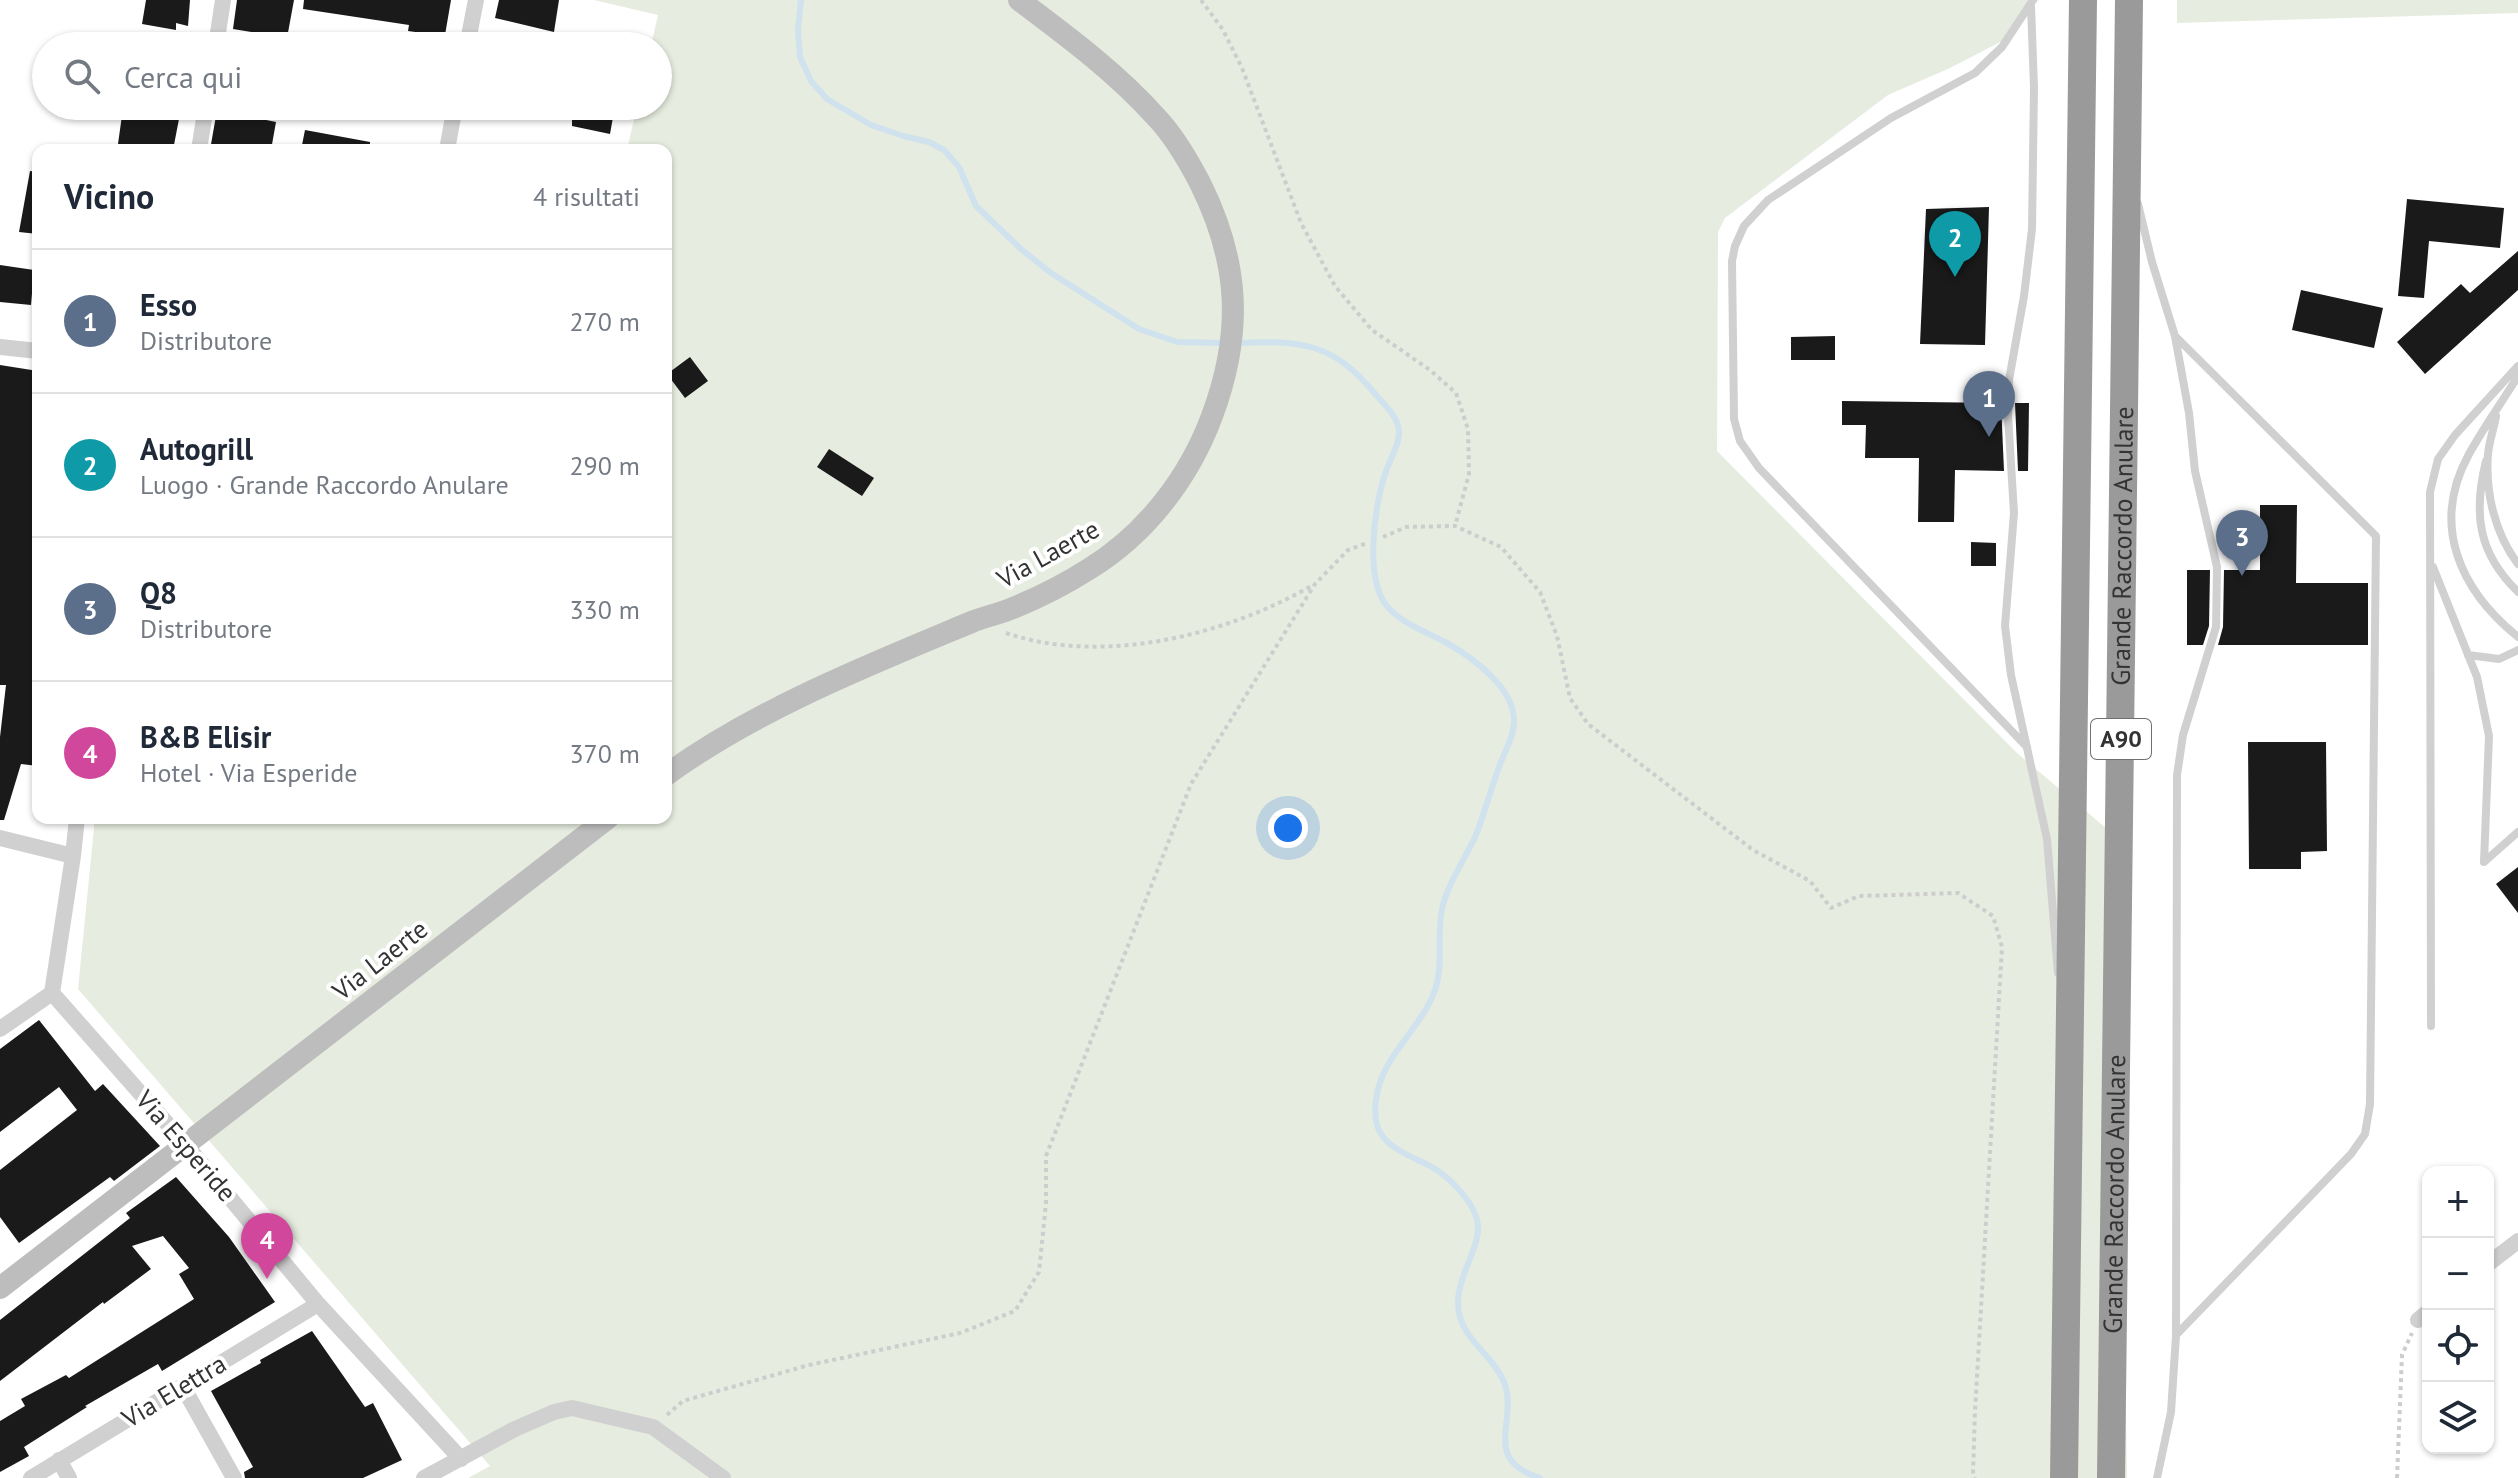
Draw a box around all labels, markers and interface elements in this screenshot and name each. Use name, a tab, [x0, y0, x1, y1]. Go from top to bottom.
search box	[32, 32, 672, 120]
icon: search	[60, 54, 104, 98]
text: Cerca qui	[124, 57, 242, 96]
text: Vicino	[64, 174, 154, 218]
text: 4 risultati	[533, 180, 640, 213]
pin: 2	[1929, 211, 1981, 277]
text: Esso	[140, 285, 197, 324]
text: 1	[83, 305, 97, 338]
text: 270 m	[569, 305, 640, 338]
text: Distributore	[140, 324, 272, 357]
pin: 1	[1963, 371, 2015, 437]
street label: Grande Raccordo Anulare	[2104, 406, 2140, 686]
text: Autogrill	[140, 429, 253, 468]
text: 2	[83, 449, 97, 482]
text: 290 m	[569, 449, 640, 482]
text: Luogo · Grande Raccordo Anulare	[140, 468, 509, 501]
pin: 3	[2216, 510, 2268, 576]
street label: Via Laerte	[990, 512, 1105, 596]
text: Q8	[140, 573, 177, 612]
text: 3	[83, 593, 97, 626]
text: 330 m	[569, 593, 640, 626]
text: Distributore	[140, 612, 272, 645]
text: B&B Elisir	[140, 717, 271, 756]
road number: A90	[2091, 719, 2151, 759]
text: 4	[83, 737, 97, 770]
text: 370 m	[569, 737, 640, 770]
text: Hotel · Via Esperide	[140, 756, 358, 789]
your location	[1268, 808, 1308, 848]
street label: Via Laerte	[325, 912, 434, 1008]
street label: Grande Raccordo Anulare	[2096, 1054, 2132, 1334]
street label: Via Esperide	[128, 1082, 244, 1208]
map controls	[2422, 1166, 2494, 1454]
button: +	[2422, 1166, 2494, 1238]
pin: 4	[241, 1213, 293, 1279]
button: −	[2422, 1238, 2494, 1310]
button: locate	[2422, 1310, 2494, 1382]
street label: Via Elettra	[115, 1347, 232, 1435]
button: layers	[2422, 1382, 2494, 1454]

